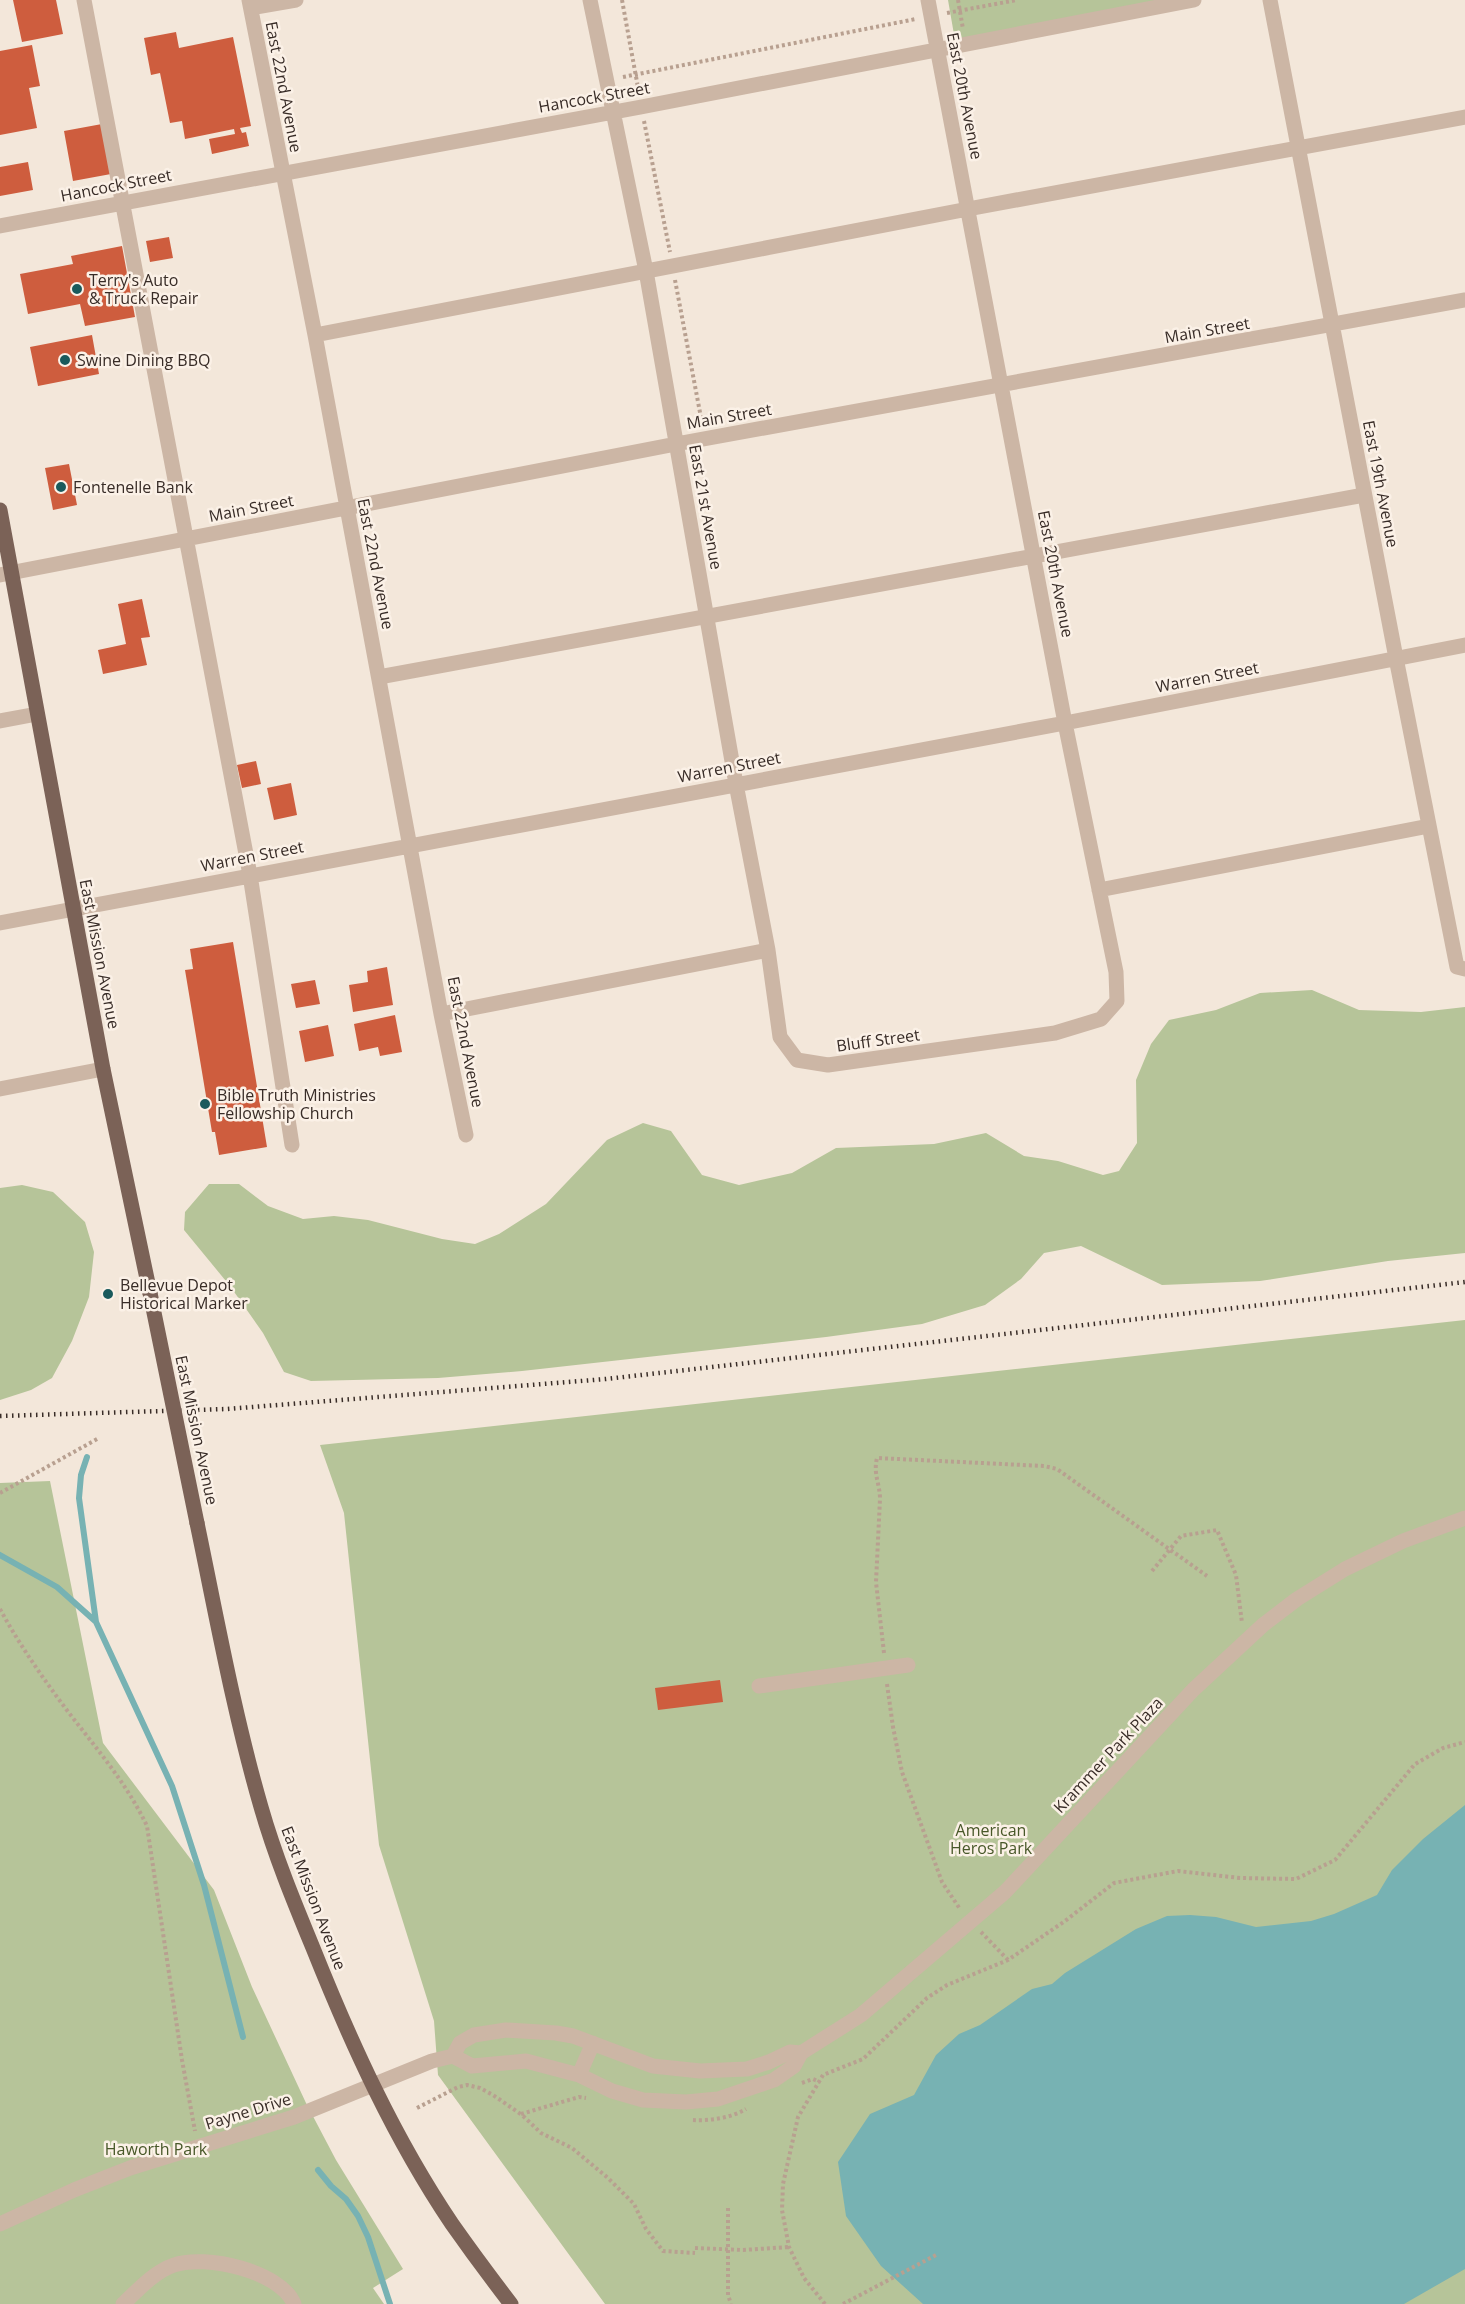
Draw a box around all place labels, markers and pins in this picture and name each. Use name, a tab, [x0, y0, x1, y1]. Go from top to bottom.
place label: Terry's Auto & Truck Repair	[89, 269, 199, 309]
marker: Terry's Auto & Truck Repair	[70, 282, 84, 296]
place label: Swine Dining BBQ	[77, 349, 210, 371]
marker: Swine Dining BBQ	[58, 353, 72, 367]
place label: Fontenelle Bank	[73, 476, 193, 498]
marker: Fontenelle Bank	[54, 480, 68, 494]
place label: Bible Truth Ministries Fellowship Church	[217, 1084, 376, 1124]
marker: Bible Truth Ministries Fellowship Church	[198, 1097, 212, 1111]
place label: Bellevue Depot Historical Marker	[120, 1274, 248, 1314]
marker: Bellevue Depot Historical Marker	[101, 1287, 115, 1301]

